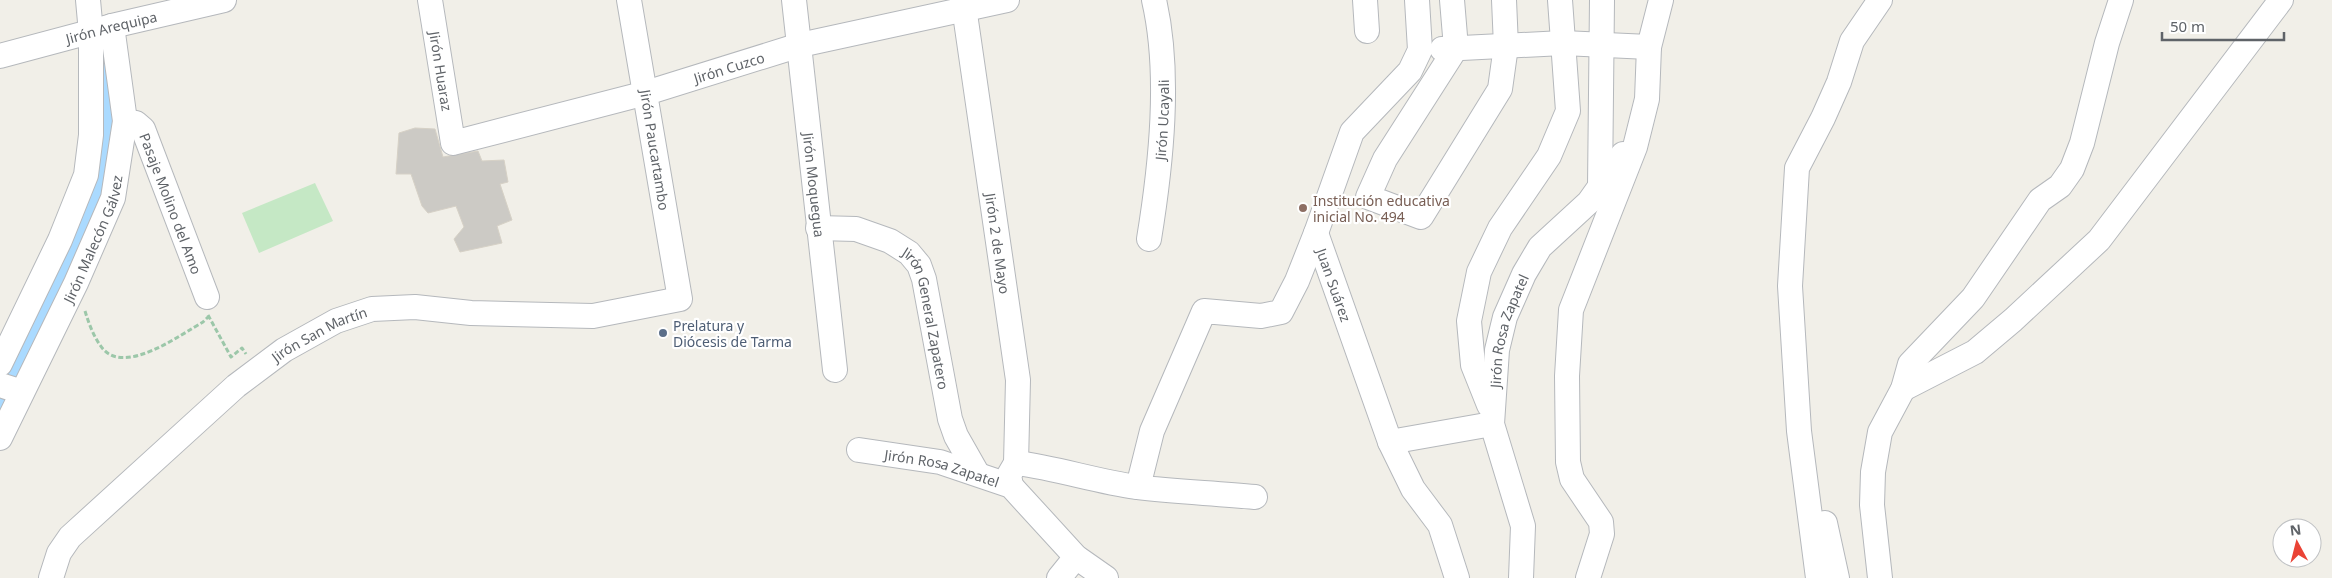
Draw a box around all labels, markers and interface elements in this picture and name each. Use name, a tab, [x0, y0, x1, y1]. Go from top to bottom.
street label: Jirón Arequipa	[62, 6, 159, 48]
scale bar	[2162, 10, 2284, 42]
text: 50 m	[2170, 16, 2205, 36]
street label: Jirón Huaraz	[425, 28, 457, 113]
street label: Jirón Cuzco	[689, 47, 767, 88]
street label: Jirón Ucayali	[1150, 79, 1173, 163]
street label: Jirón Paucartambo	[636, 86, 674, 212]
street label: Pasaje Molino del Amo	[136, 130, 207, 277]
street label: Jirón Moquegua	[799, 130, 830, 238]
street label: Jirón Malecón Gálvez	[57, 173, 126, 308]
street label: Jirón 2 de Mayo	[981, 190, 1015, 295]
place label: Institución educativa inicial No. 494	[1313, 191, 1450, 226]
marker: Institución educativa inicial No. 494	[1297, 202, 1309, 214]
street label: Jirón General Zapatero	[897, 241, 954, 391]
street label: Juan Suárez	[1312, 244, 1356, 325]
street label: Jirón Rosa Zapatel	[1485, 271, 1532, 390]
street label: Jirón San Martín	[266, 302, 369, 367]
place label: Prelatura y Diócesis de Tarma	[673, 316, 792, 351]
marker: Prelatura y Diócesis de Tarma	[657, 327, 669, 339]
street label: Jirón Rosa Zapatel	[881, 444, 1002, 491]
north arrow	[2272, 518, 2322, 568]
text: N	[2289, 519, 2302, 540]

